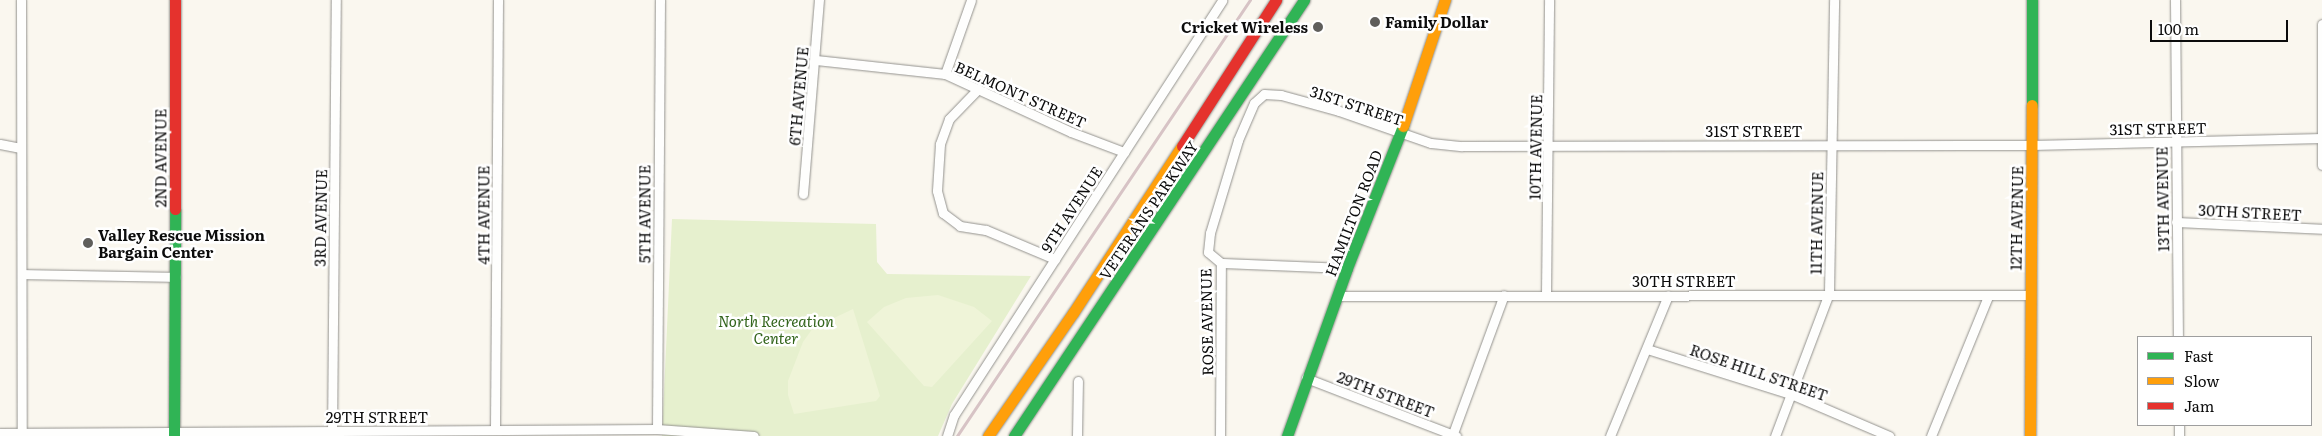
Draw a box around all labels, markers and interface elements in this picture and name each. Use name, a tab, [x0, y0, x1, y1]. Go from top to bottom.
scale bar	[2152, 10, 2290, 42]
place label: Family Dollar	[1385, 13, 1488, 31]
marker: Family Dollar	[1369, 16, 1381, 28]
text: 100 m	[2158, 17, 2199, 40]
place label: Cricket Wireless	[1181, 18, 1308, 36]
marker: Cricket Wireless	[1312, 21, 1324, 33]
street label: 6TH AVENUE	[785, 46, 811, 146]
street label: BELMONT STREET	[953, 57, 1089, 131]
street label: 31ST STREET	[1308, 81, 1406, 129]
street label: 10TH AVENUE	[1525, 94, 1545, 200]
street label: 2ND AVENUE	[151, 109, 169, 207]
street label: 31ST STREET	[2109, 118, 2207, 138]
street label: 31ST STREET	[1705, 122, 1803, 140]
street label: VETERANS PARKWAY	[1095, 137, 1201, 283]
street label: 13TH AVENUE	[2152, 146, 2172, 252]
street label: HAMILTON ROAD	[1321, 147, 1385, 279]
street label: 9TH AVENUE	[1037, 163, 1105, 255]
street label: 4TH AVENUE	[474, 165, 492, 265]
street label: 5TH AVENUE	[635, 165, 653, 263]
street label: 12TH AVENUE	[2006, 166, 2026, 270]
street label: 3RD AVENUE	[310, 169, 330, 267]
street label: 11TH AVENUE	[1806, 171, 1826, 275]
street label: 30TH STREET	[2198, 200, 2302, 224]
place label: Valley Rescue Mission Bargain Center	[98, 225, 265, 260]
marker: Valley Rescue Mission Bargain Center	[82, 237, 94, 249]
street label: ROSE AVENUE	[1196, 268, 1216, 376]
street label: 30TH STREET	[1632, 272, 1736, 290]
park label: North Recreation Center	[718, 311, 834, 346]
legend	[2137, 336, 2312, 426]
street label: ROSE HILL STREET	[1688, 340, 1830, 404]
text: Fast	[2184, 344, 2213, 367]
street label: 29TH STREET	[1335, 367, 1437, 421]
text: Slow	[2184, 369, 2219, 392]
text: Jam	[2184, 394, 2214, 417]
street label: 29TH STREET	[326, 408, 428, 426]

